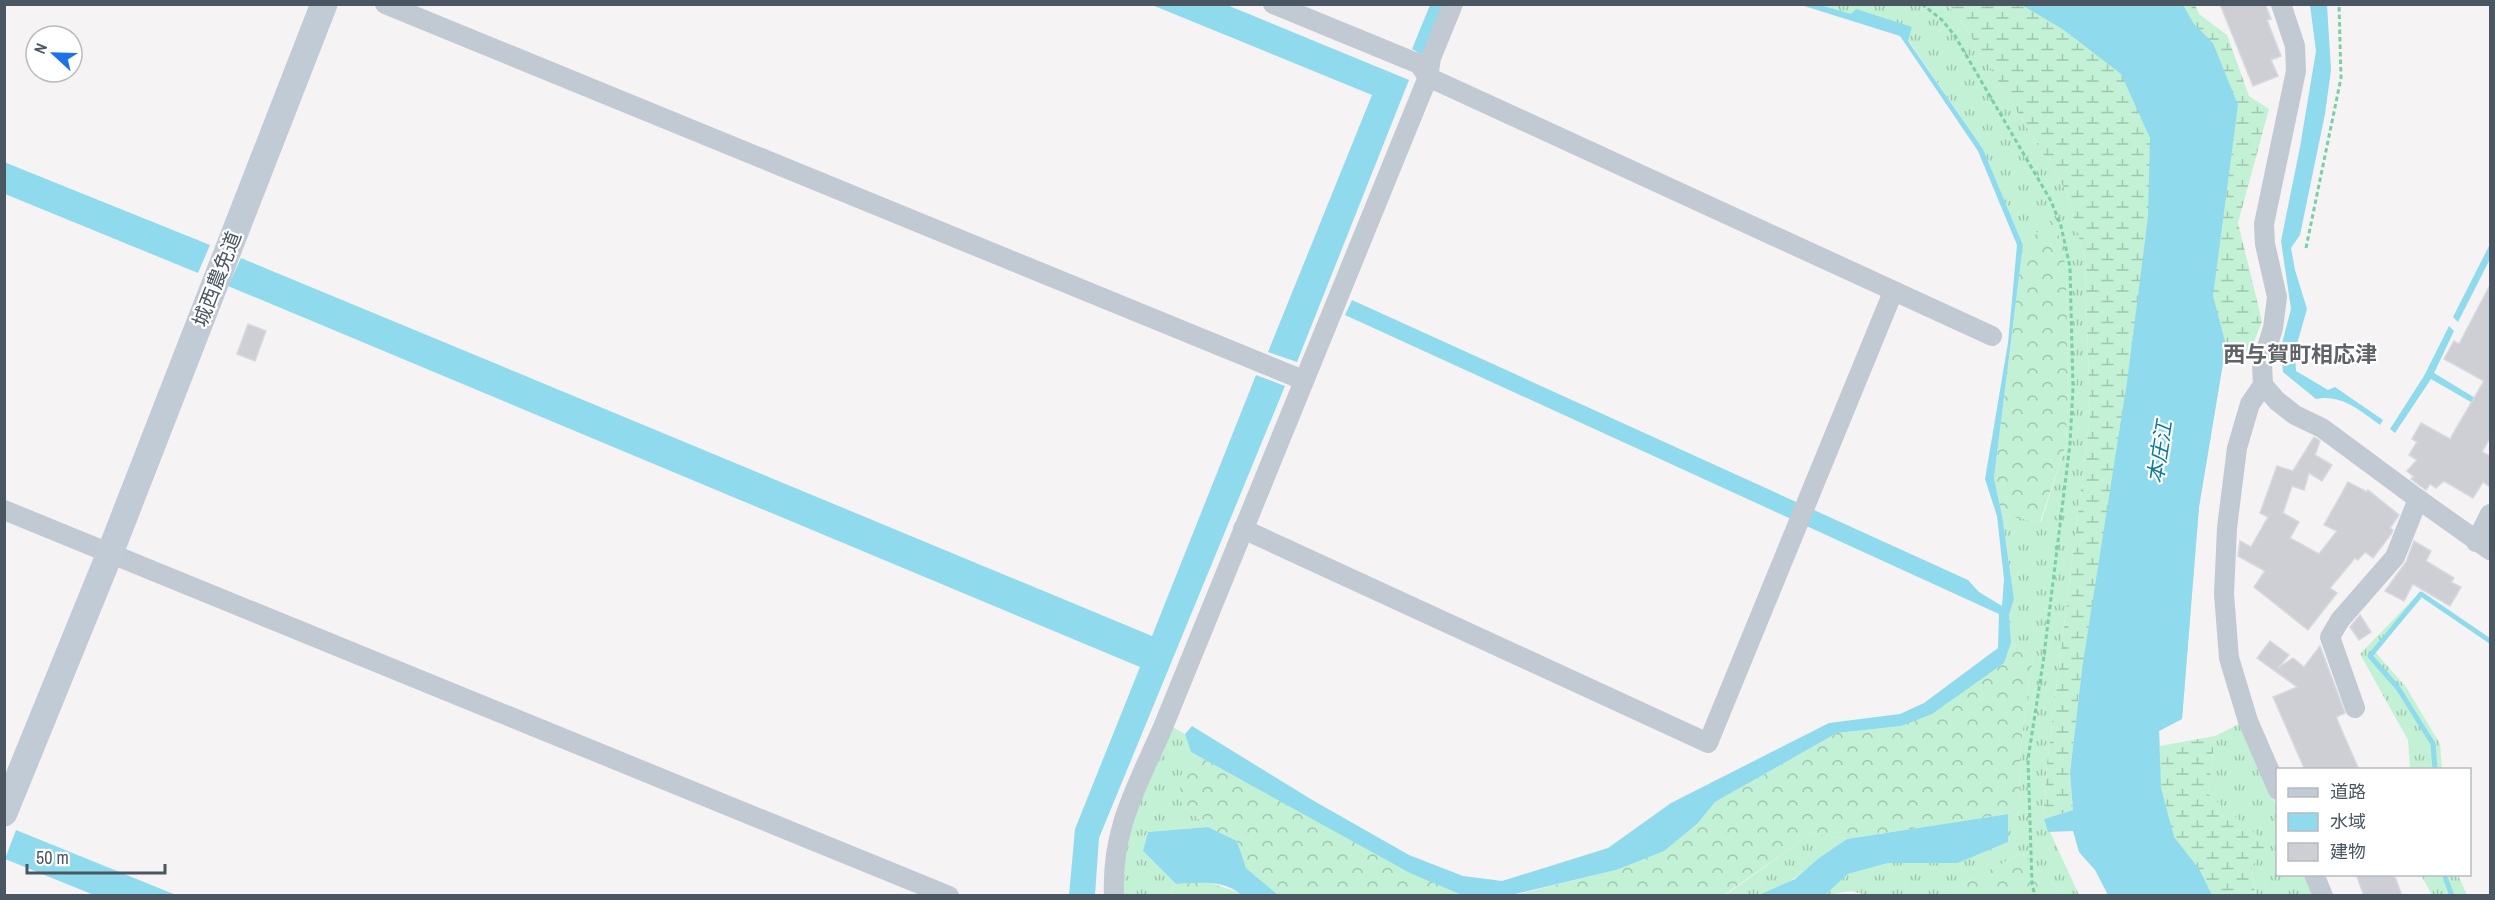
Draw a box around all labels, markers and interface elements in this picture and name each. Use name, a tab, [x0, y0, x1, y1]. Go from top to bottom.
north arrow	[24, 24, 84, 84]
text: N	[28, 40, 52, 57]
street label: 城西農免道	[186, 227, 247, 330]
district label: 西与賀町相応津	[2223, 339, 2377, 369]
water label: 本庄江	[2140, 417, 2179, 485]
legend	[2276, 768, 2471, 876]
text: 道路	[2330, 779, 2366, 804]
text: 水域	[2330, 809, 2366, 834]
scale bar	[27, 837, 165, 875]
text: 建物	[2330, 839, 2366, 864]
text: 50 m	[36, 845, 69, 870]

